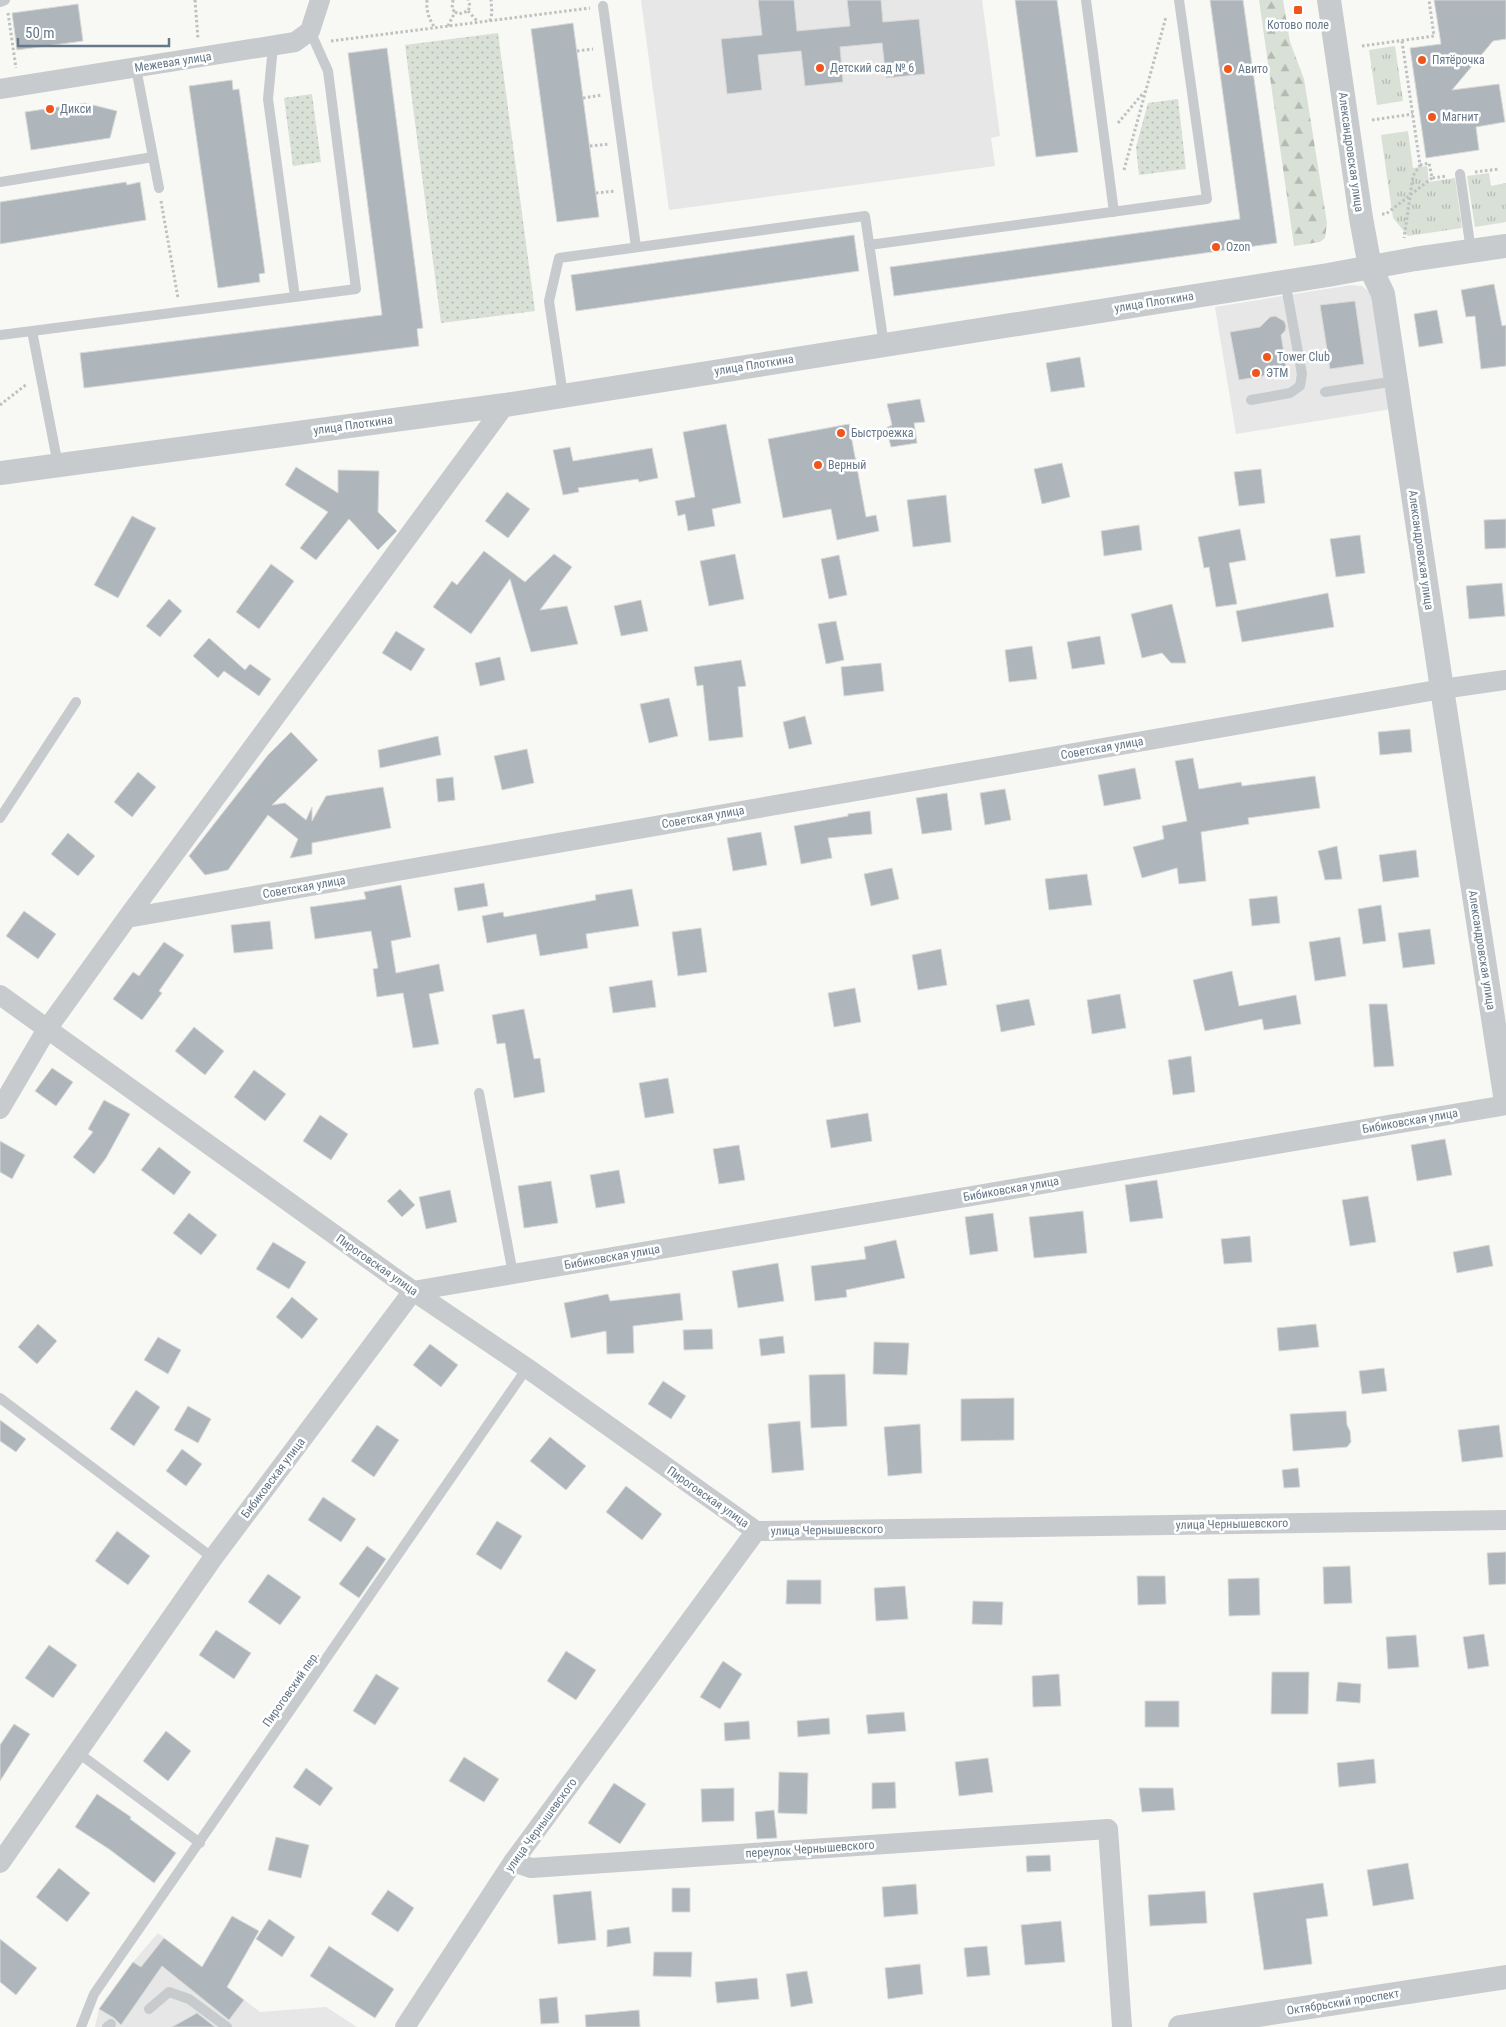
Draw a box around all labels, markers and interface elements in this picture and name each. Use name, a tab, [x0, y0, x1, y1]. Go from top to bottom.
marker: Котово поле	[1292, 4, 1304, 16]
scale bar	[18, 15, 169, 47]
place label: Котово поле	[1267, 18, 1329, 32]
text: 50 m	[25, 24, 55, 42]
street label: Межевая улица	[134, 49, 213, 75]
place label: Пятёрочка	[1432, 53, 1485, 67]
marker: Пятёрочка	[1416, 54, 1428, 66]
place label: Детский сад № 6	[830, 61, 914, 75]
marker: Детский сад № 6	[814, 62, 826, 74]
place label: Авито	[1238, 62, 1268, 76]
marker: Авито	[1222, 63, 1234, 75]
street label: Александровская улица	[1336, 91, 1366, 213]
place label: Дикси	[60, 102, 91, 116]
marker: Дикси	[44, 103, 56, 115]
place label: Магнит	[1442, 110, 1479, 124]
marker: Магнит	[1426, 111, 1438, 123]
place label: Ozon	[1226, 240, 1250, 254]
marker: Ozon	[1210, 241, 1222, 253]
street label: улица Плоткина	[1113, 289, 1195, 315]
place label: Tower Club	[1277, 350, 1330, 364]
marker: Tower Club	[1261, 351, 1273, 363]
street label: улица Плоткина	[713, 352, 795, 378]
place label: ЭТМ	[1266, 366, 1288, 380]
marker: ЭТМ	[1250, 367, 1262, 379]
street label: улица Плоткина	[312, 412, 394, 438]
place label: Быстроежка	[851, 426, 914, 440]
marker: Быстроежка	[835, 427, 847, 439]
place label: Верный	[828, 458, 866, 472]
marker: Верный	[812, 459, 824, 471]
street label: Александровская улица	[1406, 489, 1436, 611]
street label: Советская улица	[1060, 734, 1145, 762]
street label: Советская улица	[661, 803, 746, 831]
street label: Советская улица	[262, 873, 347, 901]
street label: Александровская улица	[1466, 889, 1498, 1011]
street label: Бибиковская улица	[1361, 1106, 1459, 1136]
street label: Бибиковская улица	[962, 1174, 1060, 1204]
street label: Пироговская улица	[333, 1232, 421, 1299]
street label: Бибиковская улица	[563, 1242, 661, 1272]
street label: Бибиковская улица	[238, 1435, 308, 1521]
street label: Пироговская улица	[664, 1464, 752, 1531]
street label: улица Чернышевского	[1176, 1516, 1288, 1532]
street label: улица Чернышевского	[771, 1522, 883, 1538]
street label: Пироговский пер.	[260, 1649, 322, 1729]
street label: улица Чернышевского	[502, 1775, 580, 1875]
street label: переулок Чернышевского	[745, 1838, 875, 1860]
street label: Октябрьский проспект	[1286, 1986, 1400, 2018]

